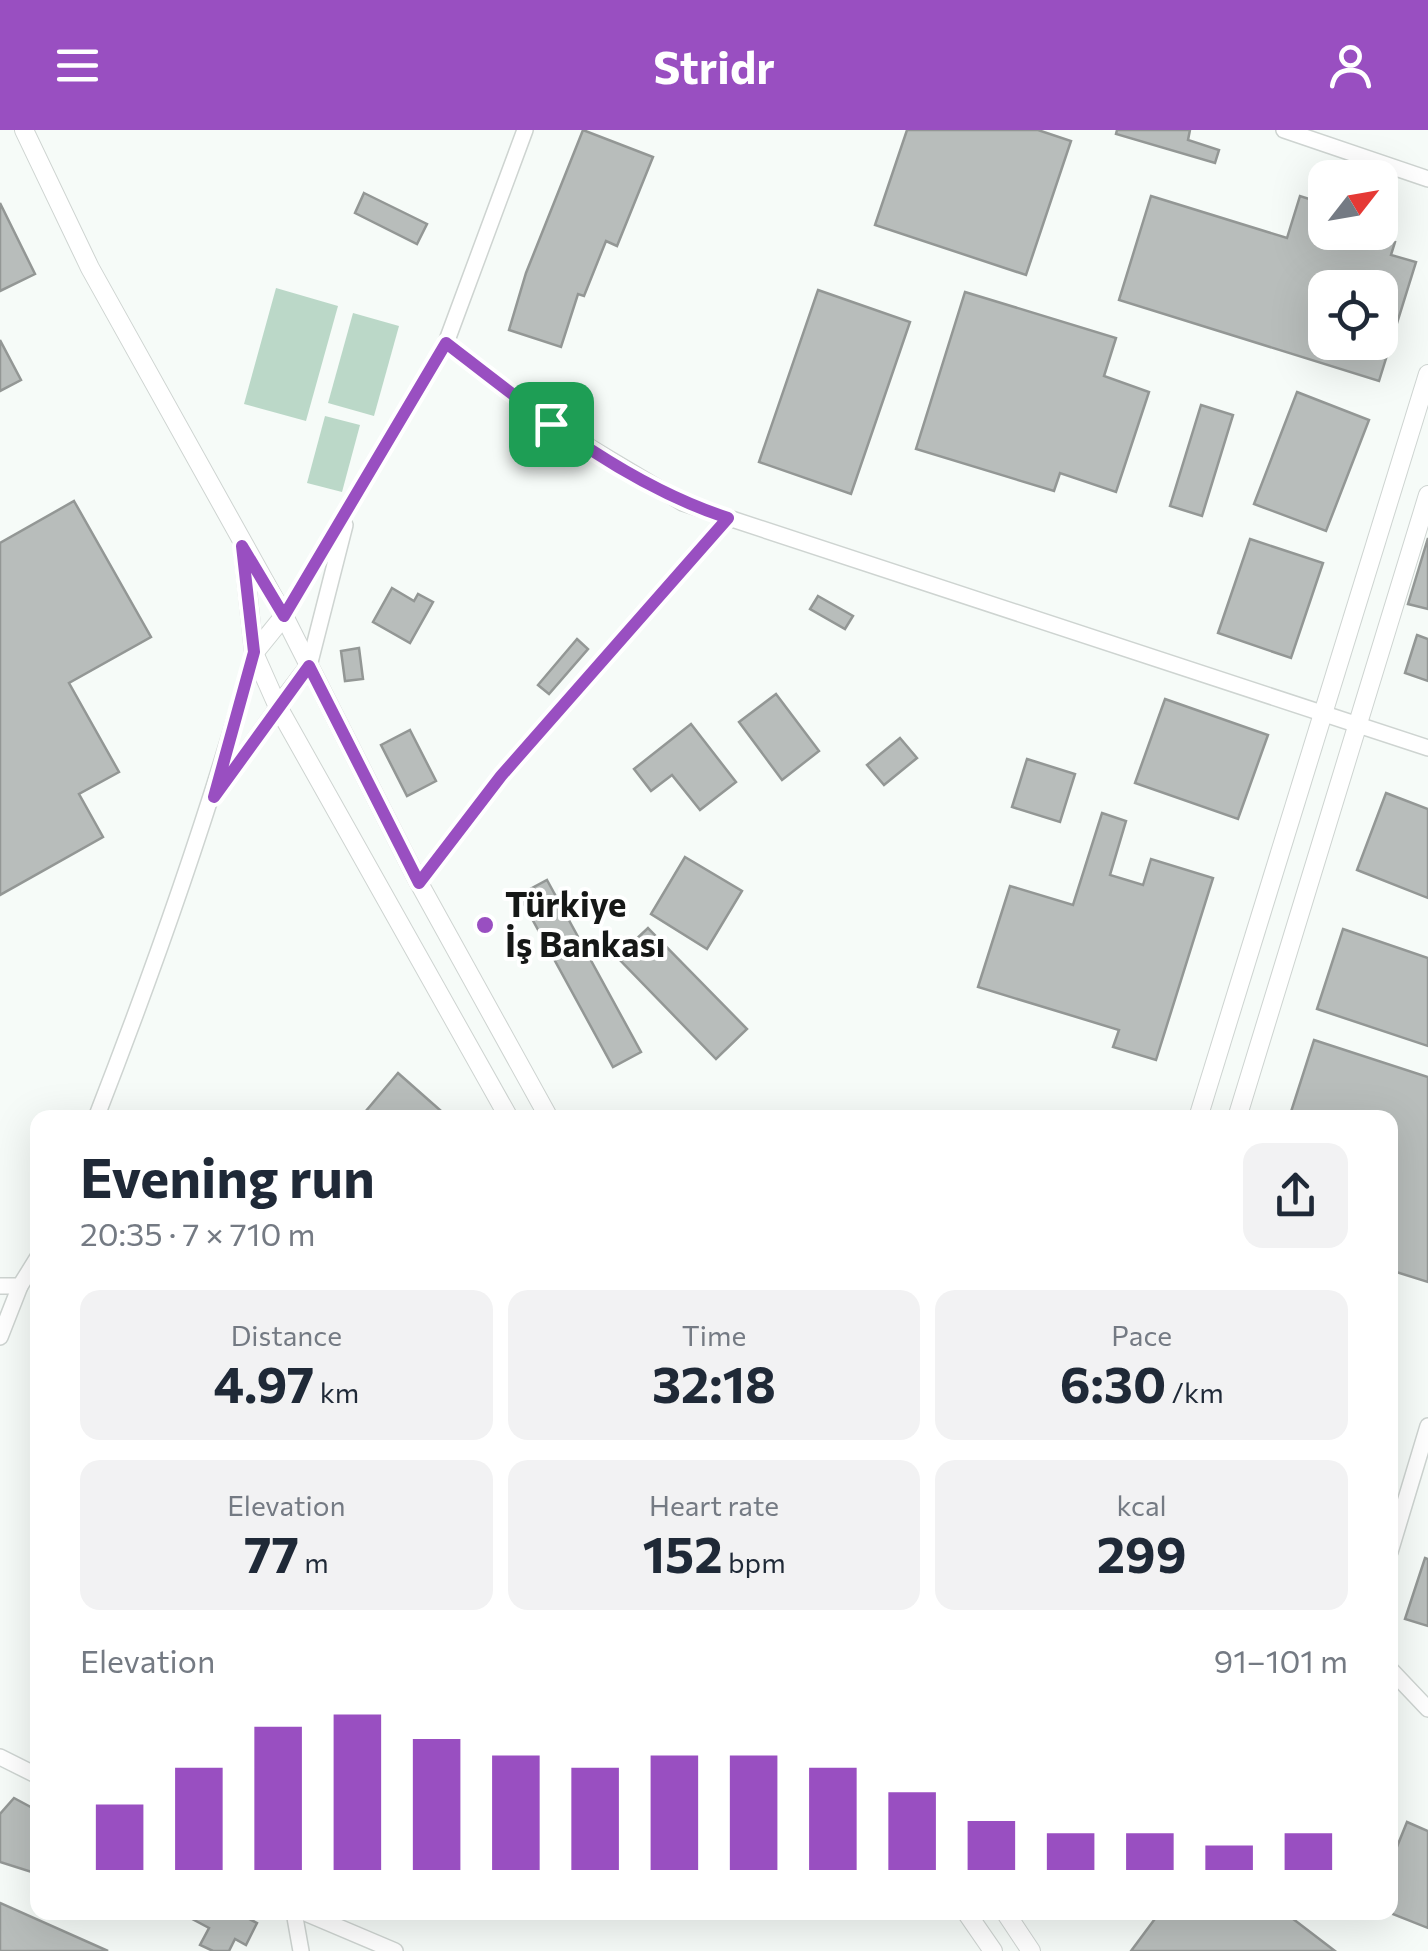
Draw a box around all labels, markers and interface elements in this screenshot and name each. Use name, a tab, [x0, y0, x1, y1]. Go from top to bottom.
icon: menu	[50, 38, 105, 93]
text: Stridr	[653, 38, 775, 93]
icon: person	[1323, 38, 1378, 93]
north arrow	[1308, 160, 1398, 250]
map controls	[1308, 160, 1398, 360]
button: locate	[1308, 270, 1398, 360]
pin	[509, 382, 594, 467]
icon: arrive	[524, 397, 579, 452]
place label: Türkiye İş Bankası	[505, 881, 665, 964]
marker: Türkiye İş Bankası	[474, 914, 496, 936]
text: Evening run	[80, 1142, 375, 1209]
button: share	[1243, 1143, 1348, 1248]
text: 20:35 · 7 × 710 m	[80, 1213, 315, 1253]
text: Distance	[231, 1318, 342, 1352]
text: Time	[682, 1318, 746, 1352]
text: Pace	[1111, 1318, 1172, 1352]
text: 4.97	[213, 1352, 314, 1413]
text: 32:18	[652, 1352, 776, 1413]
text: 6:30	[1060, 1352, 1166, 1413]
text: km	[314, 1375, 359, 1409]
text: /km	[1166, 1375, 1224, 1409]
text: Elevation	[227, 1488, 345, 1522]
text: Heart rate	[649, 1488, 779, 1522]
text: kcal	[1117, 1488, 1167, 1522]
text: 77	[244, 1522, 299, 1583]
text: 152	[642, 1522, 723, 1583]
text: 299	[1097, 1522, 1187, 1583]
text: m	[299, 1545, 329, 1579]
text: bpm	[723, 1545, 786, 1579]
text: Elevation	[80, 1640, 215, 1680]
text: 91–101 m	[1214, 1640, 1348, 1680]

